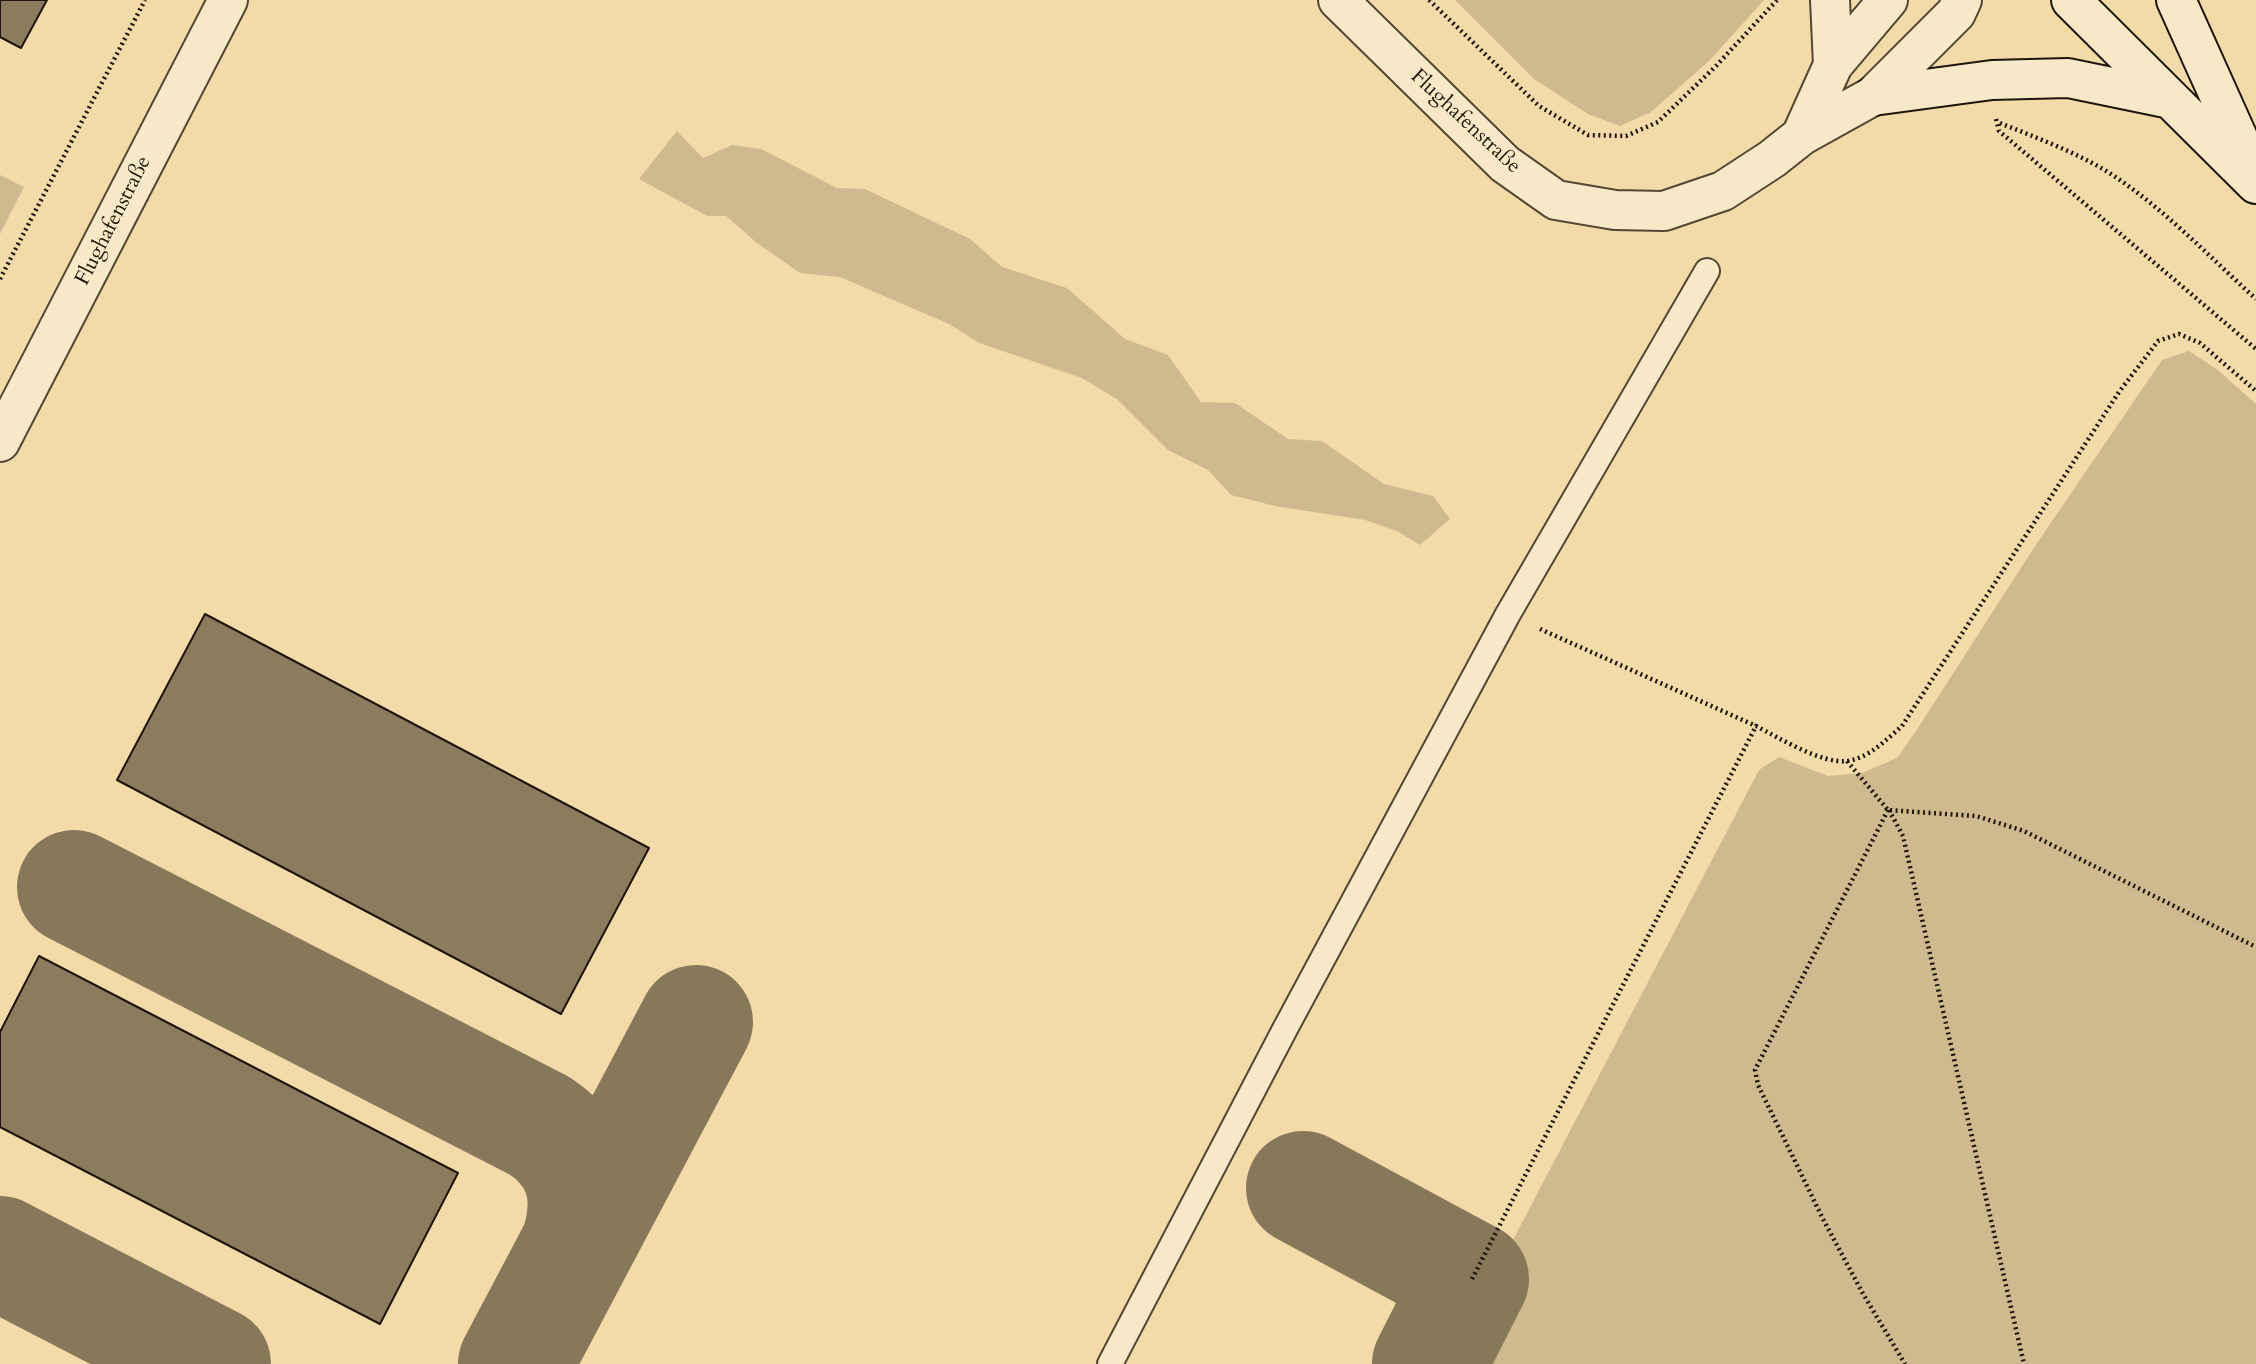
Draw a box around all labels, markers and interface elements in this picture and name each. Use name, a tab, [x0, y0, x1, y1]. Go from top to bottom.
street label: Flughafenstraße	[1405, 65, 1525, 179]
street label: Flughafenstraße	[71, 152, 157, 290]

